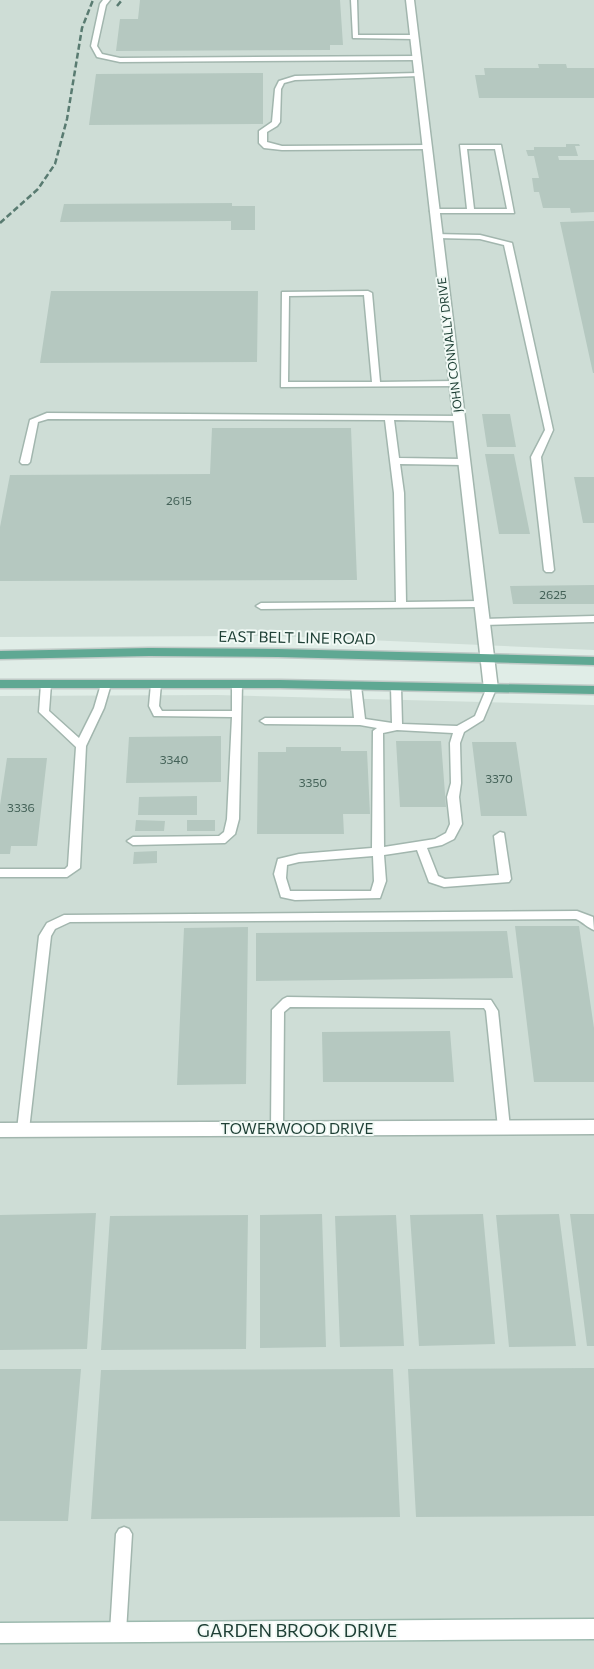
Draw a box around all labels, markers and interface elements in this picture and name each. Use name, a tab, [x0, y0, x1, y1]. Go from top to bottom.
street label: JOHN CONNALLY DRIVE	[434, 277, 465, 414]
house number: 2615	[166, 493, 192, 507]
house number: 2625	[539, 587, 567, 601]
street label: EAST BELT LINE ROAD	[218, 627, 376, 647]
house number: 3340	[160, 752, 189, 766]
house number: 3370	[485, 771, 513, 785]
house number: 3350	[299, 775, 327, 789]
house number: 3336	[7, 800, 35, 814]
street label: TOWERWOOD DRIVE	[221, 1119, 374, 1137]
street label: GARDEN BROOK DRIVE	[197, 1619, 397, 1641]

